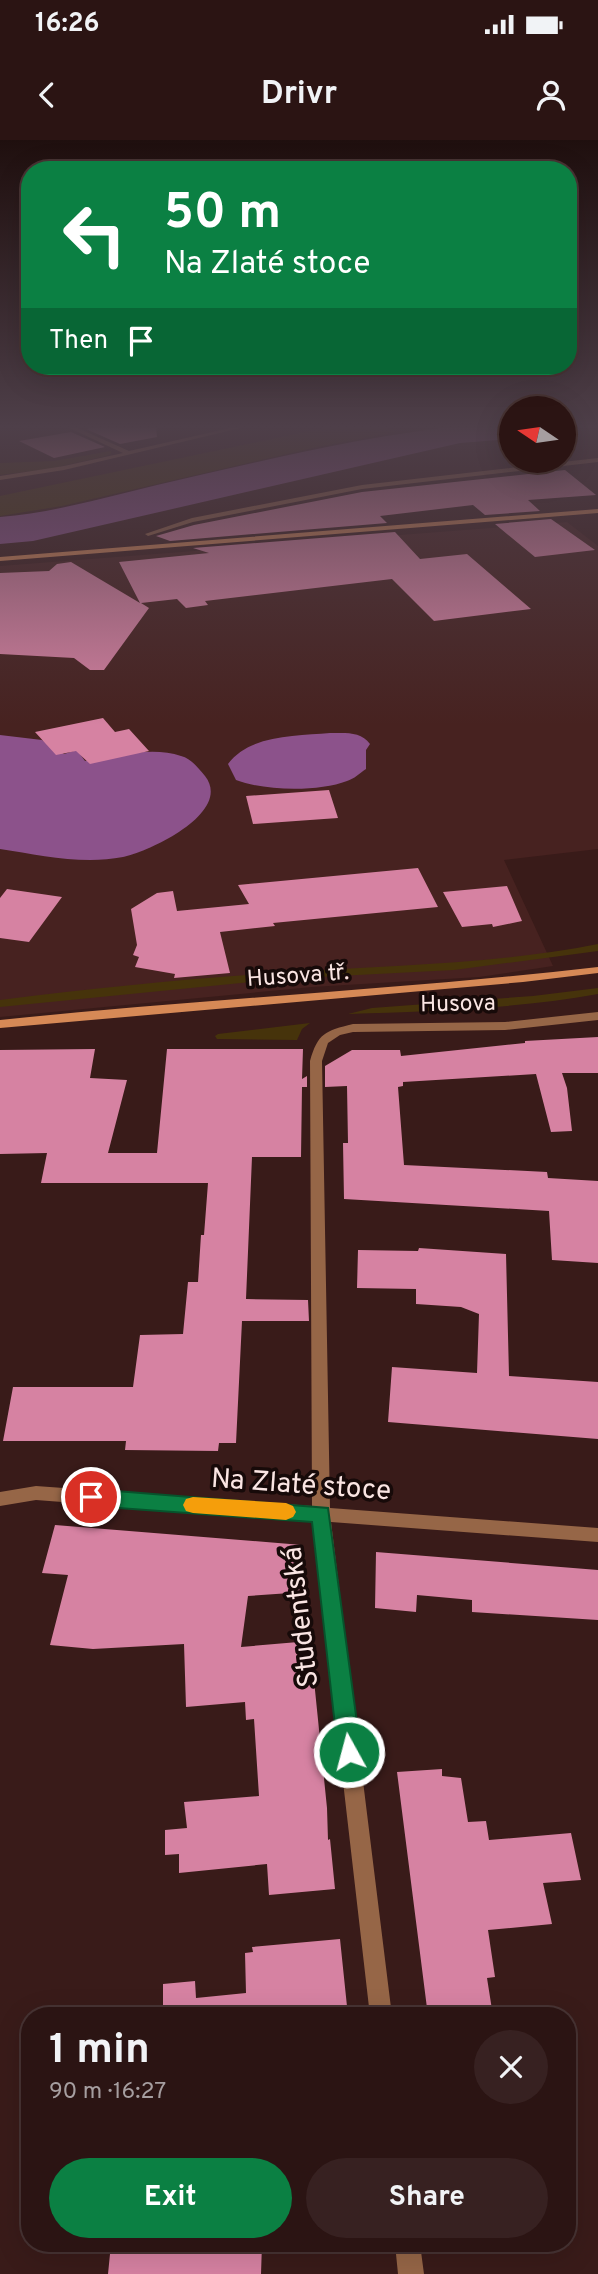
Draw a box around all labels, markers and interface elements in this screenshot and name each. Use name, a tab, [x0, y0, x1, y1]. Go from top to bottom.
text: 16:26	[35, 8, 100, 41]
text: Drivr	[261, 75, 337, 115]
icon: back	[28, 76, 66, 114]
icon: person	[532, 76, 570, 114]
text: 50 m	[164, 184, 281, 246]
icon: left	[49, 189, 140, 280]
text: Na Zlaté stoce	[164, 245, 370, 285]
icon: arrive	[122, 322, 160, 360]
text: Then	[49, 325, 108, 358]
north arrow	[499, 396, 576, 472]
map controls	[499, 396, 576, 473]
street label: Husova tř.	[246, 959, 350, 995]
street label: Husova	[420, 990, 496, 1020]
street label: Na Zlaté stoce	[210, 1462, 392, 1510]
pin	[61, 1467, 121, 1527]
icon: arrive	[72, 1478, 110, 1516]
street label: Studentská	[276, 1545, 328, 1689]
position arrow	[312, 1715, 386, 1789]
text: 1 min	[49, 2025, 150, 2078]
button: close	[474, 2030, 548, 2104]
text: 90 m · 16:27	[49, 2078, 166, 2107]
button: Exit	[49, 2158, 292, 2238]
button: Share	[306, 2158, 548, 2238]

